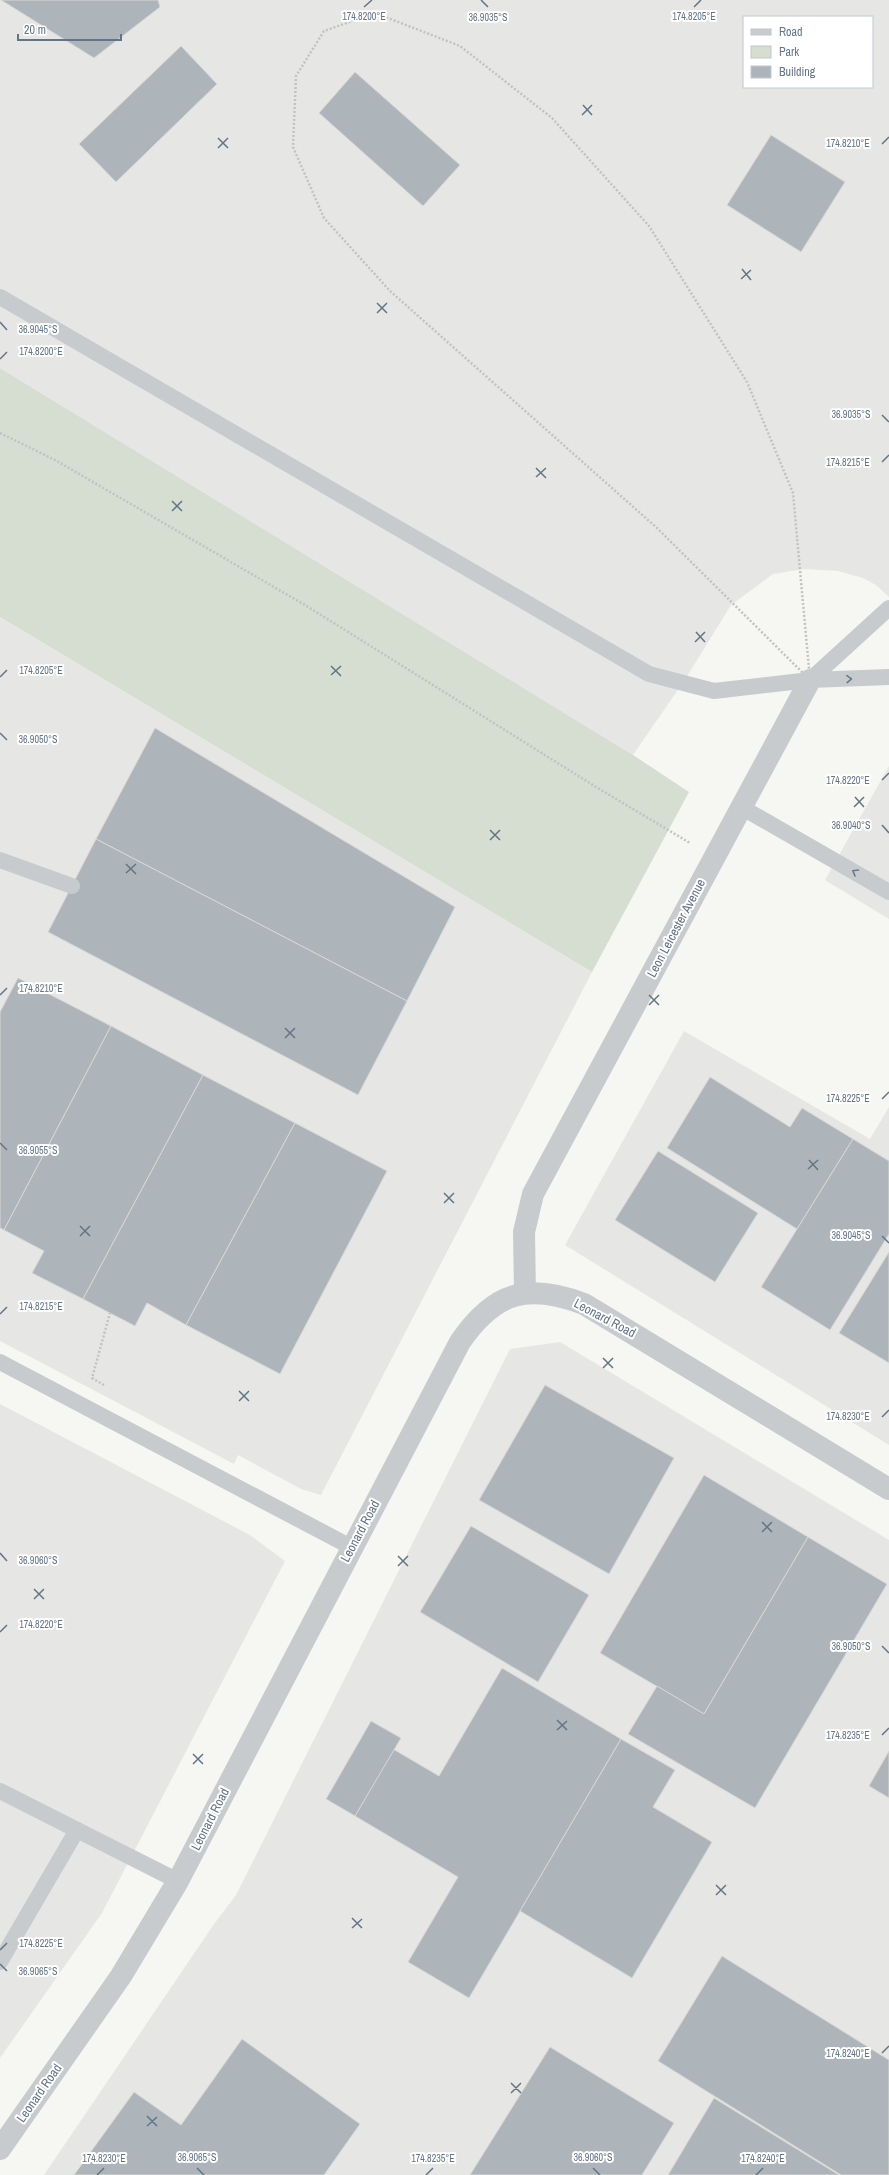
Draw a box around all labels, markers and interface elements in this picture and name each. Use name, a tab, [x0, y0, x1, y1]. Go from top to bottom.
text: 174.8200°E	[342, 10, 386, 23]
text: 174.8205°E	[672, 10, 716, 23]
text: 36.9035°S	[468, 11, 508, 24]
scale bar	[18, 16, 121, 42]
legend	[743, 16, 873, 88]
text: 20 m	[24, 22, 46, 38]
text: Road	[779, 24, 803, 40]
text: Park	[779, 44, 799, 60]
text: Building	[779, 64, 816, 80]
text: 174.8210°E	[826, 137, 870, 150]
text: 36.9045°S	[18, 323, 58, 336]
text: 174.8200°E	[19, 345, 63, 358]
text: 36.9035°S	[831, 408, 871, 421]
text: 174.8215°E	[826, 456, 870, 469]
text: 174.8205°E	[19, 664, 63, 677]
one-way arrow	[846, 674, 852, 683]
text: 36.9050°S	[18, 733, 58, 746]
text: 174.8220°E	[826, 774, 870, 787]
text: 36.9040°S	[831, 819, 871, 832]
one-way arrow	[852, 870, 859, 877]
street label: Leon Leicester Avenue	[643, 876, 709, 980]
text: 174.8210°E	[19, 982, 63, 995]
text: 174.8225°E	[826, 1092, 870, 1105]
text: 36.9055°S	[18, 1144, 58, 1157]
text: 36.9045°S	[831, 1229, 871, 1242]
street label: Leonard Road	[571, 1295, 639, 1341]
text: 174.8215°E	[19, 1300, 63, 1313]
text: 174.8230°E	[826, 1410, 870, 1423]
street label: Leonard Road	[337, 1497, 383, 1565]
text: 36.9060°S	[18, 1554, 58, 1567]
text: 174.8220°E	[19, 1618, 63, 1631]
text: 36.9050°S	[831, 1640, 871, 1653]
text: 174.8235°E	[826, 1729, 870, 1742]
street label: Leonard Road	[187, 1785, 233, 1853]
text: 174.8225°E	[19, 1937, 63, 1950]
text: 36.9065°S	[18, 1965, 58, 1978]
text: 174.8240°E	[826, 2047, 870, 2060]
street label: Leonard Road	[13, 2060, 65, 2126]
text: 36.9065°S	[177, 2151, 217, 2164]
text: 36.9060°S	[573, 2151, 613, 2164]
text: 174.8230°E	[82, 2152, 126, 2165]
text: 174.8235°E	[411, 2152, 455, 2165]
text: 174.8240°E	[741, 2152, 785, 2165]

